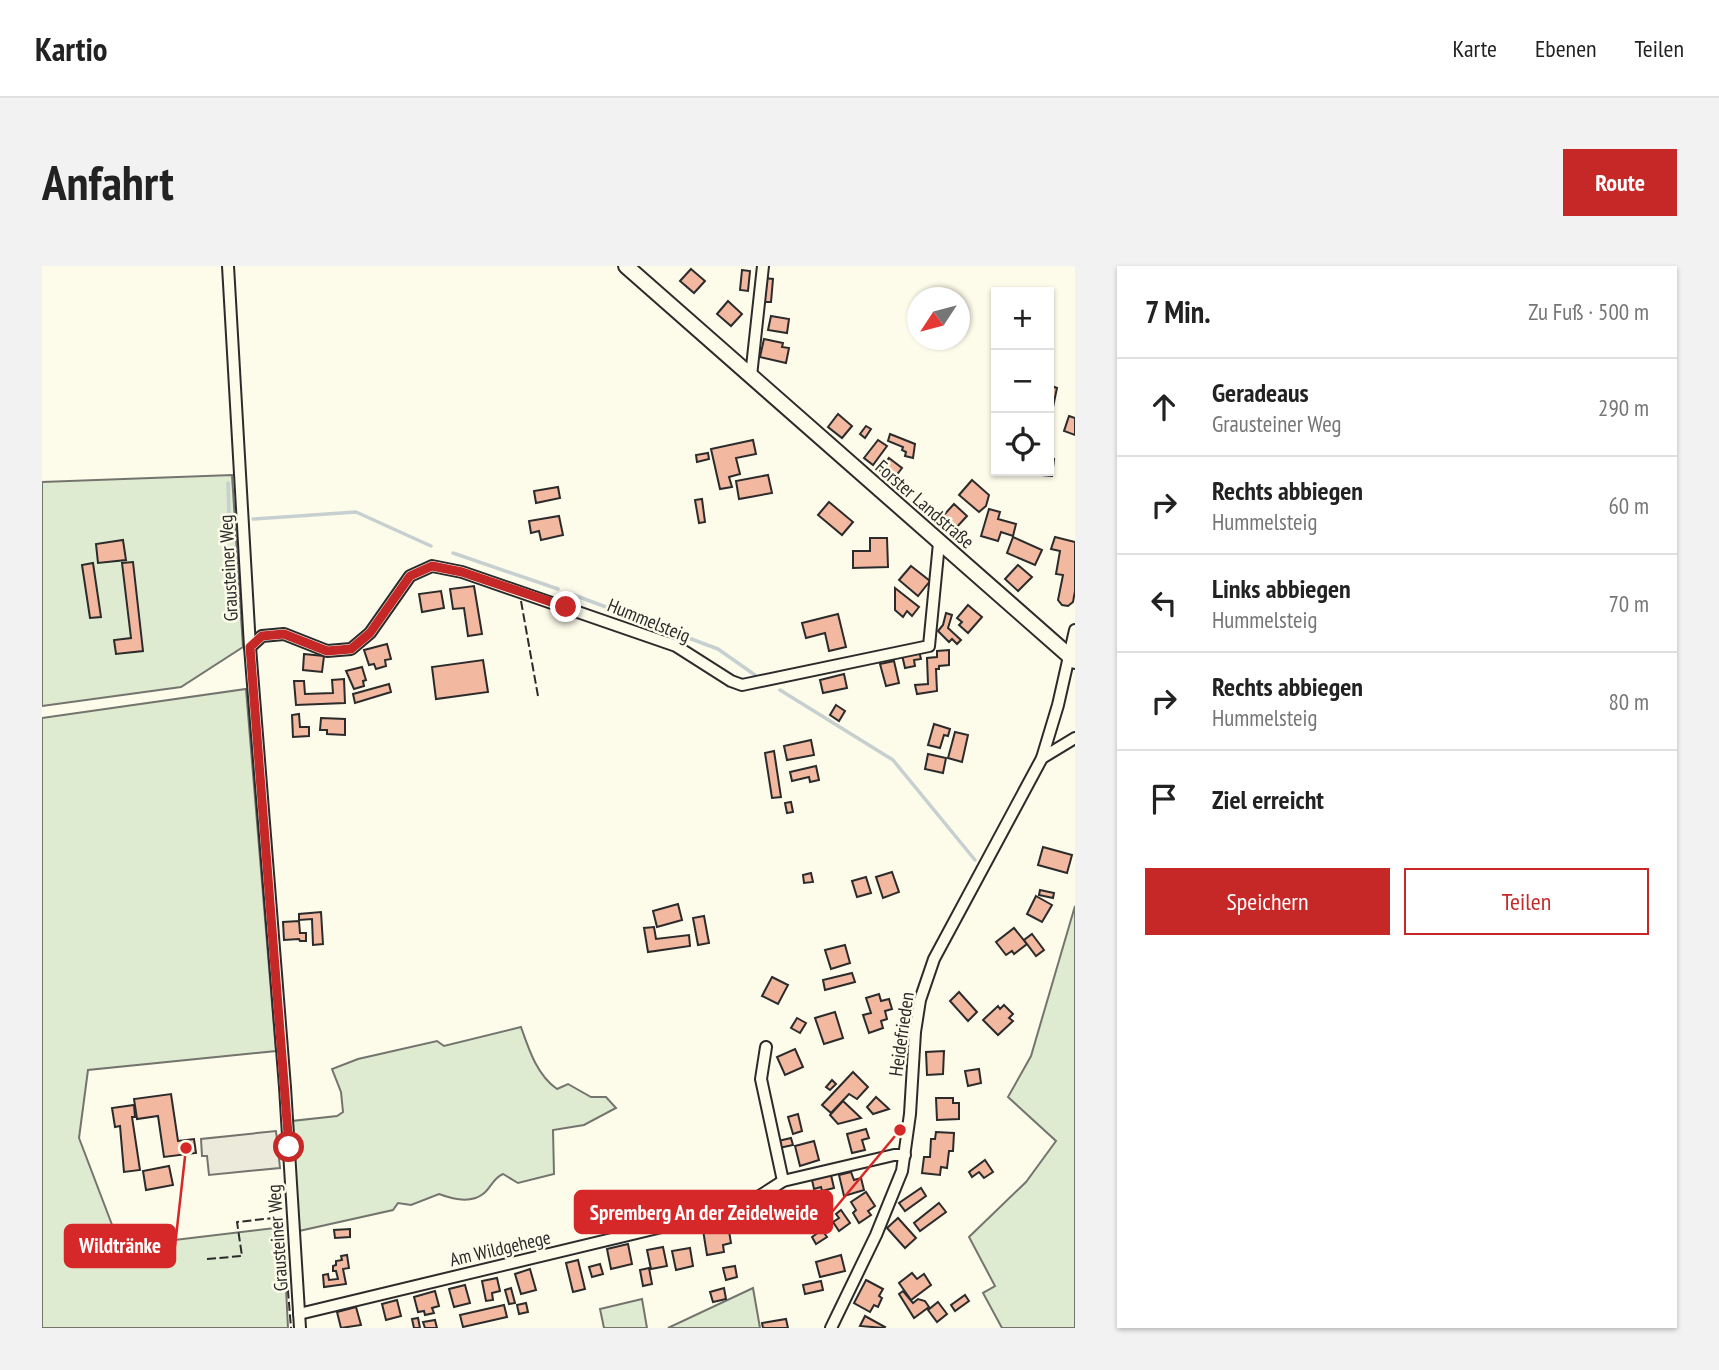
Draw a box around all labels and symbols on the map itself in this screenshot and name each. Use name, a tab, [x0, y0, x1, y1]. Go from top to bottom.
north arrow	[907, 287, 970, 350]
street label: Forster Landstraße	[871, 455, 979, 554]
street label: Grausteiner Weg	[213, 514, 243, 622]
route end	[550, 591, 581, 622]
street label: Hummelsteig	[604, 593, 694, 647]
street label: Heidefrieden	[883, 990, 919, 1078]
route start	[273, 1131, 304, 1162]
street label: Grausteiner Weg	[261, 1184, 293, 1292]
callout: Spremberg An der Zeidelweide	[575, 1191, 832, 1233]
text: Spremberg An der Zeidelweide	[590, 1199, 818, 1226]
callout: Wildtränke	[65, 1225, 175, 1267]
street label: Am Wildgehege	[447, 1225, 553, 1271]
text: Wildtränke	[78, 1232, 161, 1259]

